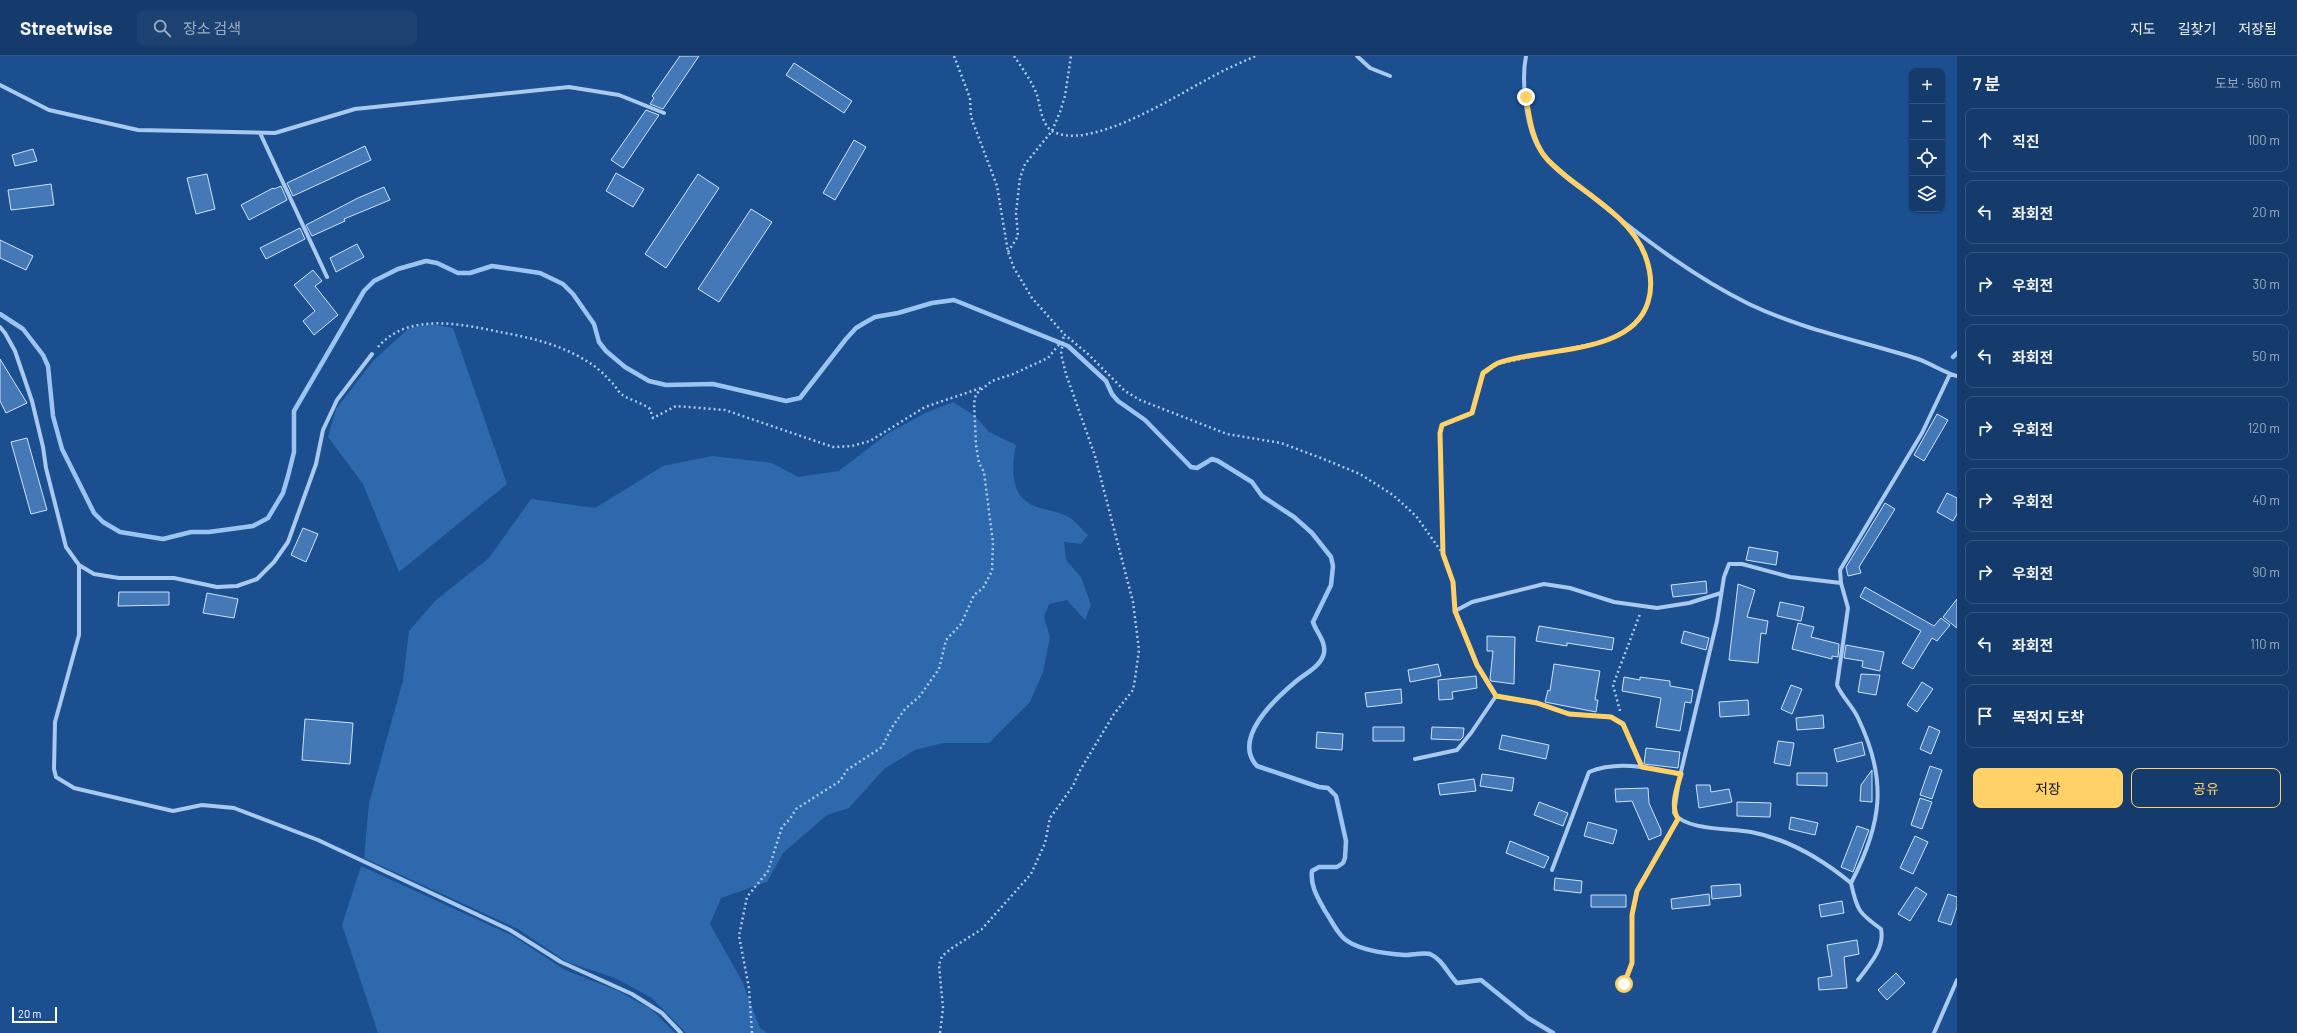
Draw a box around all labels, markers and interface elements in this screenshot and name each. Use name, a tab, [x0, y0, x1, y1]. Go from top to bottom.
search box	[137, 10, 417, 46]
text: Streetwise	[20, 16, 113, 39]
icon: search	[151, 17, 173, 39]
text: 장소 검색	[183, 19, 241, 37]
text: 지도	[2130, 20, 2156, 37]
text: 길찾기	[2178, 20, 2216, 37]
text: 저장됨	[2238, 20, 2277, 37]
map controls	[1909, 68, 1945, 212]
button: +	[1909, 68, 1945, 104]
text: 7 분	[1973, 73, 2000, 93]
text: 도보 · 560 m	[2215, 75, 2281, 91]
route end	[1517, 88, 1535, 106]
button: −	[1909, 104, 1945, 140]
icon: ahead	[1974, 129, 1996, 151]
text: 직진	[2012, 132, 2040, 150]
text: 100 m	[2247, 132, 2280, 148]
button: locate	[1909, 140, 1945, 176]
button: layers	[1909, 176, 1945, 212]
icon: left	[1974, 201, 1996, 223]
text: 좌회전	[2012, 204, 2053, 222]
text: 20 m	[2252, 204, 2280, 220]
icon: right	[1974, 273, 1996, 295]
text: 우회전	[2012, 276, 2053, 294]
text: 30 m	[2253, 276, 2280, 292]
icon: left	[1974, 345, 1996, 367]
text: 좌회전	[2012, 348, 2053, 366]
text: 50 m	[2253, 348, 2280, 364]
icon: right	[1974, 417, 1996, 439]
text: 우회전	[2012, 420, 2053, 438]
text: 120 m	[2248, 420, 2280, 436]
icon: right	[1974, 489, 1996, 511]
text: 우회전	[2012, 492, 2053, 510]
text: 40 m	[2252, 492, 2280, 508]
icon: right	[1974, 561, 1996, 583]
text: 우회전	[2012, 564, 2053, 582]
text: 90 m	[2253, 564, 2280, 580]
icon: left	[1974, 633, 1996, 655]
text: 좌회전	[2012, 636, 2053, 654]
text: 110 m	[2250, 636, 2280, 652]
icon: arrive	[1974, 705, 1996, 727]
text: 목적지 도착	[2012, 708, 2084, 726]
button: 저장	[1973, 768, 2123, 808]
button: 공유	[2131, 768, 2281, 808]
route start	[1615, 975, 1633, 993]
scale bar	[12, 1005, 57, 1024]
text: 20 m	[18, 1007, 41, 1020]

